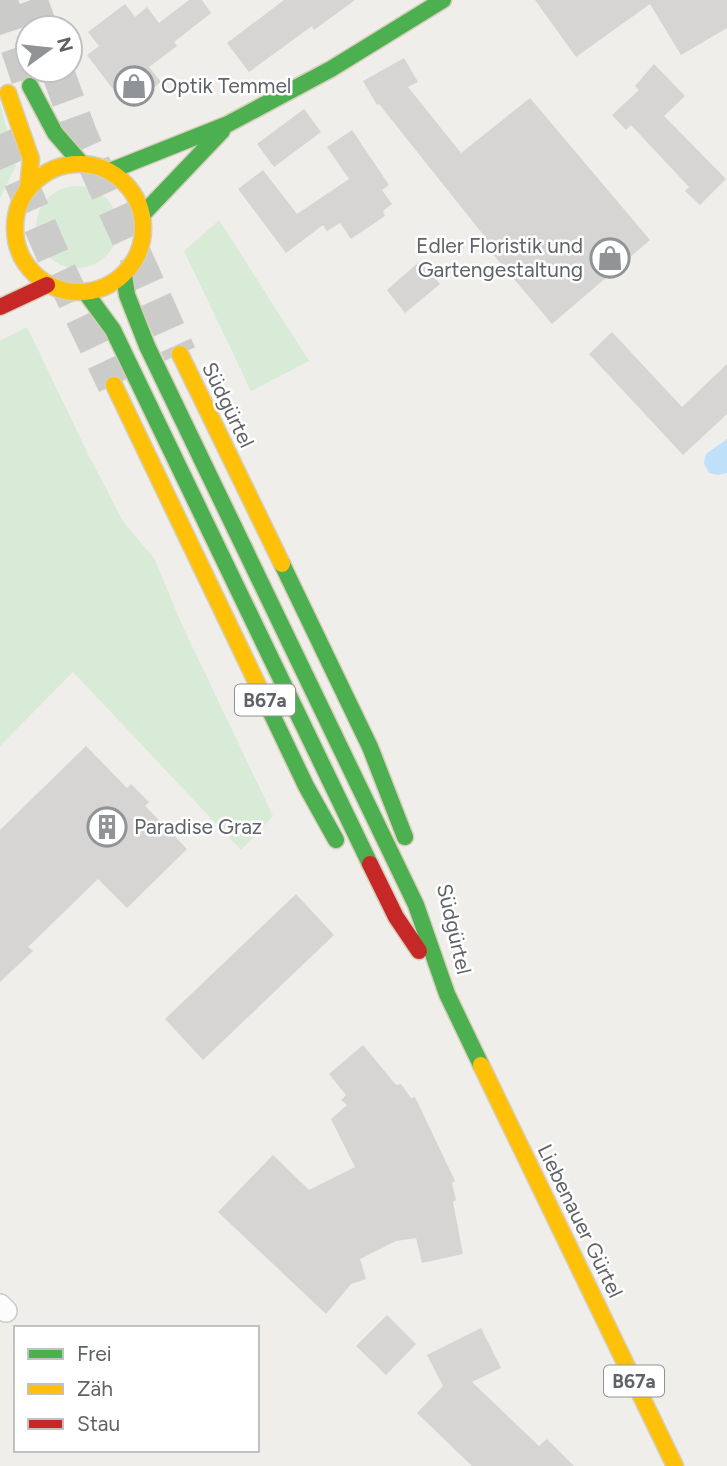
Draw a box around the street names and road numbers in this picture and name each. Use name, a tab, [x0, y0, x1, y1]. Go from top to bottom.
street label: Südgürtel	[197, 358, 260, 452]
road number: B67a	[235, 684, 295, 716]
street label: Südgürtel	[432, 881, 477, 977]
street label: Liebenauer Gürtel	[532, 1140, 628, 1302]
road number: B67a	[604, 1366, 664, 1396]

